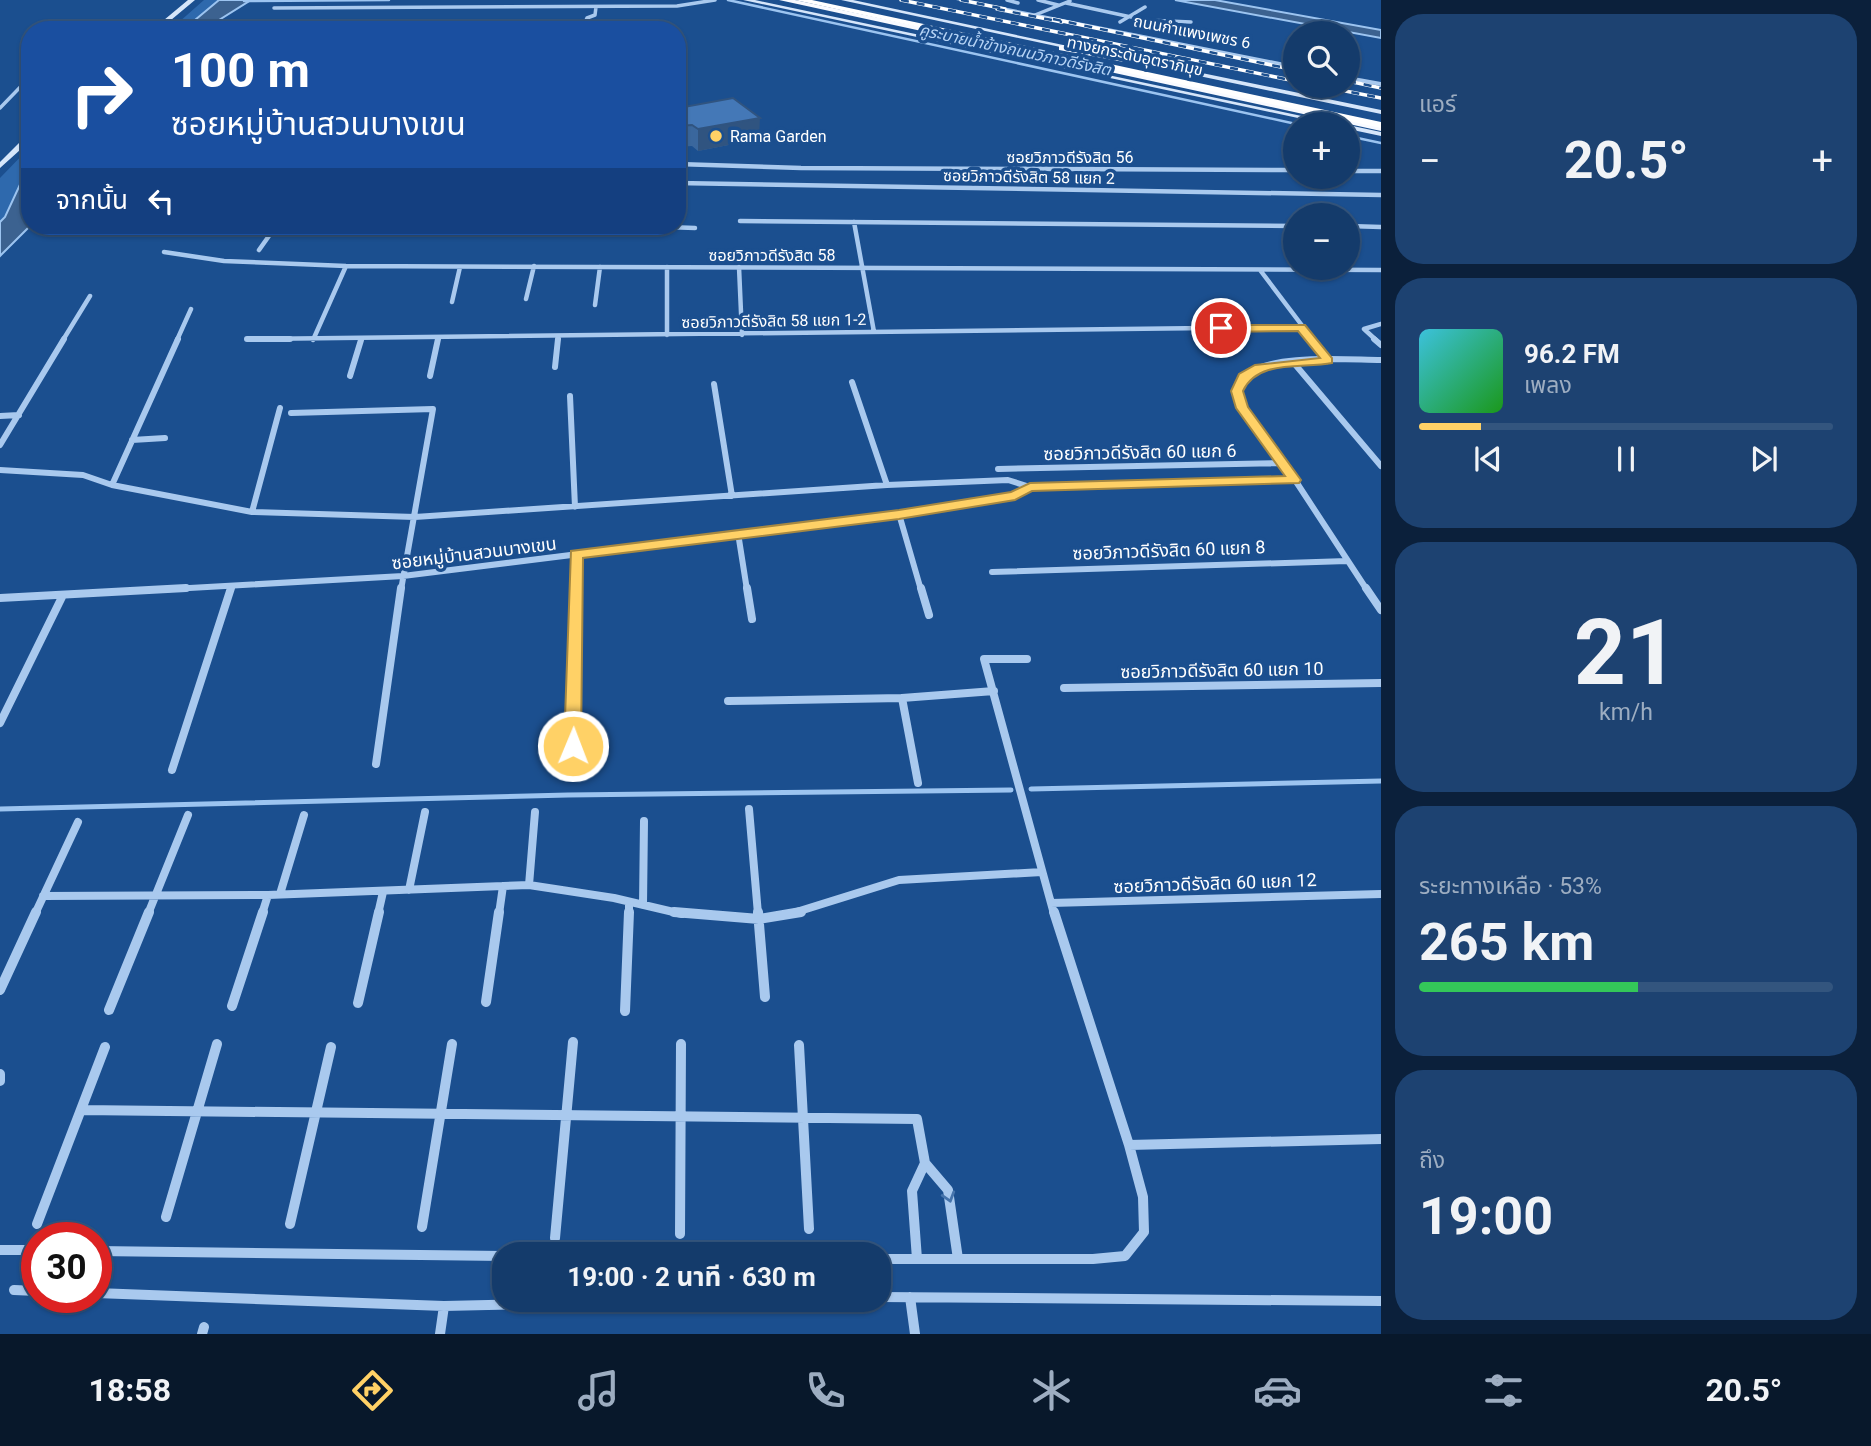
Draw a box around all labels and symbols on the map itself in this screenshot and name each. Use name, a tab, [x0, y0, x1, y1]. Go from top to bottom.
street label: ถนนกำแพงเพชร 6	[1132, 11, 1252, 53]
water label: คูระบายน้ำข้างถนนวิภาวดีรังสิต	[917, 18, 1114, 81]
street label: ทางยกระดับอุตราภิมุข	[1065, 32, 1205, 80]
place label: Rama Garden	[730, 127, 826, 146]
marker: Rama Garden	[708, 128, 724, 144]
street label: ซอยวิภาวดีรังสิต 56	[1006, 148, 1134, 167]
street label: ซอยวิภาวดีรังสิต 58 แยก 2	[943, 166, 1115, 188]
street label: ซอยวิภาวดีรังสิต 58	[708, 246, 836, 265]
pin	[1191, 298, 1251, 358]
street label: ซอยวิภาวดีรังสิต 58 แยก 1-2	[681, 310, 867, 332]
street label: ซอยวิภาวดีรังสิต 60 แยก 6	[1043, 440, 1237, 464]
street label: ซอยหมู่บ้านสวนบางเขน	[390, 532, 558, 576]
street label: ซอยวิภาวดีรังสิต 60 แยก 8	[1072, 536, 1266, 564]
street label: ซอยวิภาวดีรังสิต 60 แยก 10	[1120, 658, 1324, 682]
position arrow	[536, 709, 610, 783]
street label: ซอยวิภาวดีรังสิต 60 แยก 12	[1113, 869, 1317, 897]
one-way arrow	[940, 1191, 955, 1203]
speed limit sign: 30	[21, 1222, 112, 1313]

